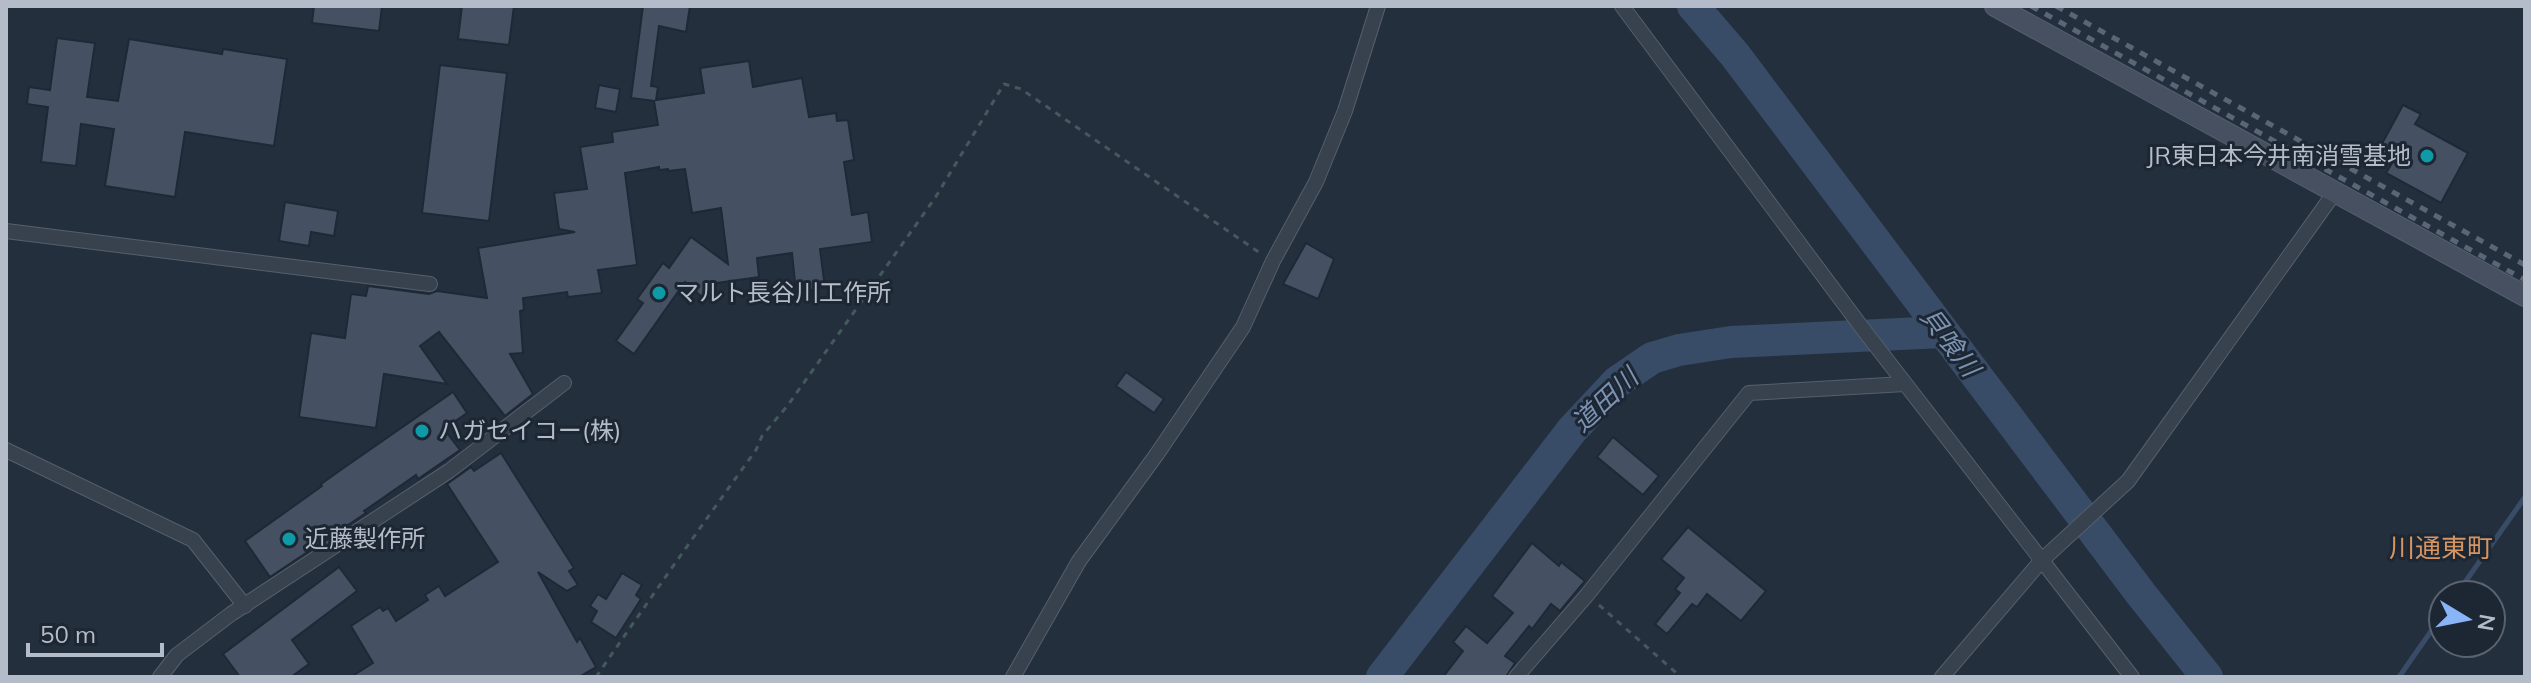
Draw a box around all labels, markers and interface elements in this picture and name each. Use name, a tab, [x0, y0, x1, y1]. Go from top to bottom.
place label: JR東日本今井南消雪基地	[2146, 140, 2411, 170]
marker: JR東日本今井南消雪基地	[2418, 147, 2436, 165]
place label: マルト長谷川工作所	[675, 277, 891, 307]
marker: マルト長谷川工作所	[650, 284, 668, 302]
water label: 貝喰川	[1914, 301, 1989, 385]
water label: 道田川	[1565, 359, 1647, 438]
place label: ハガセイコー(株)	[438, 415, 621, 445]
marker: ハガセイコー(株)	[413, 422, 431, 440]
place label: 近藤製作所	[305, 523, 425, 553]
marker: 近藤製作所	[280, 530, 298, 548]
district label: 川通東町	[2389, 531, 2493, 564]
north arrow	[2427, 579, 2507, 659]
scale bar	[28, 607, 162, 657]
text: N	[2471, 612, 2502, 633]
text: 50 m	[40, 619, 96, 649]

